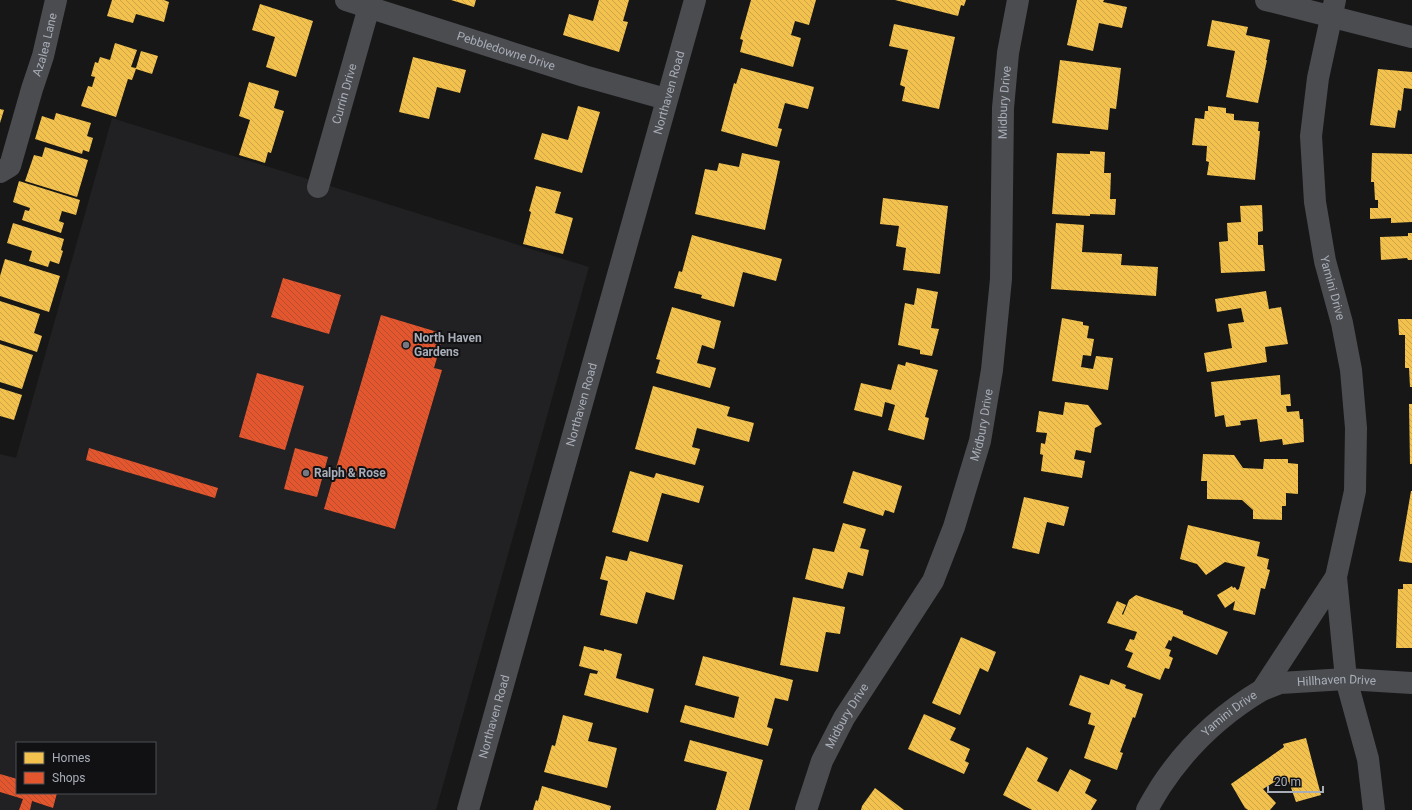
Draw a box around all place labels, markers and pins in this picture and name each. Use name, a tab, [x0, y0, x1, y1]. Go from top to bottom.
place label: North Haven Gardens	[414, 331, 482, 359]
marker: North Haven Gardens	[401, 340, 411, 350]
place label: Ralph & Rose	[314, 466, 386, 480]
marker: Ralph & Rose	[301, 468, 311, 478]

